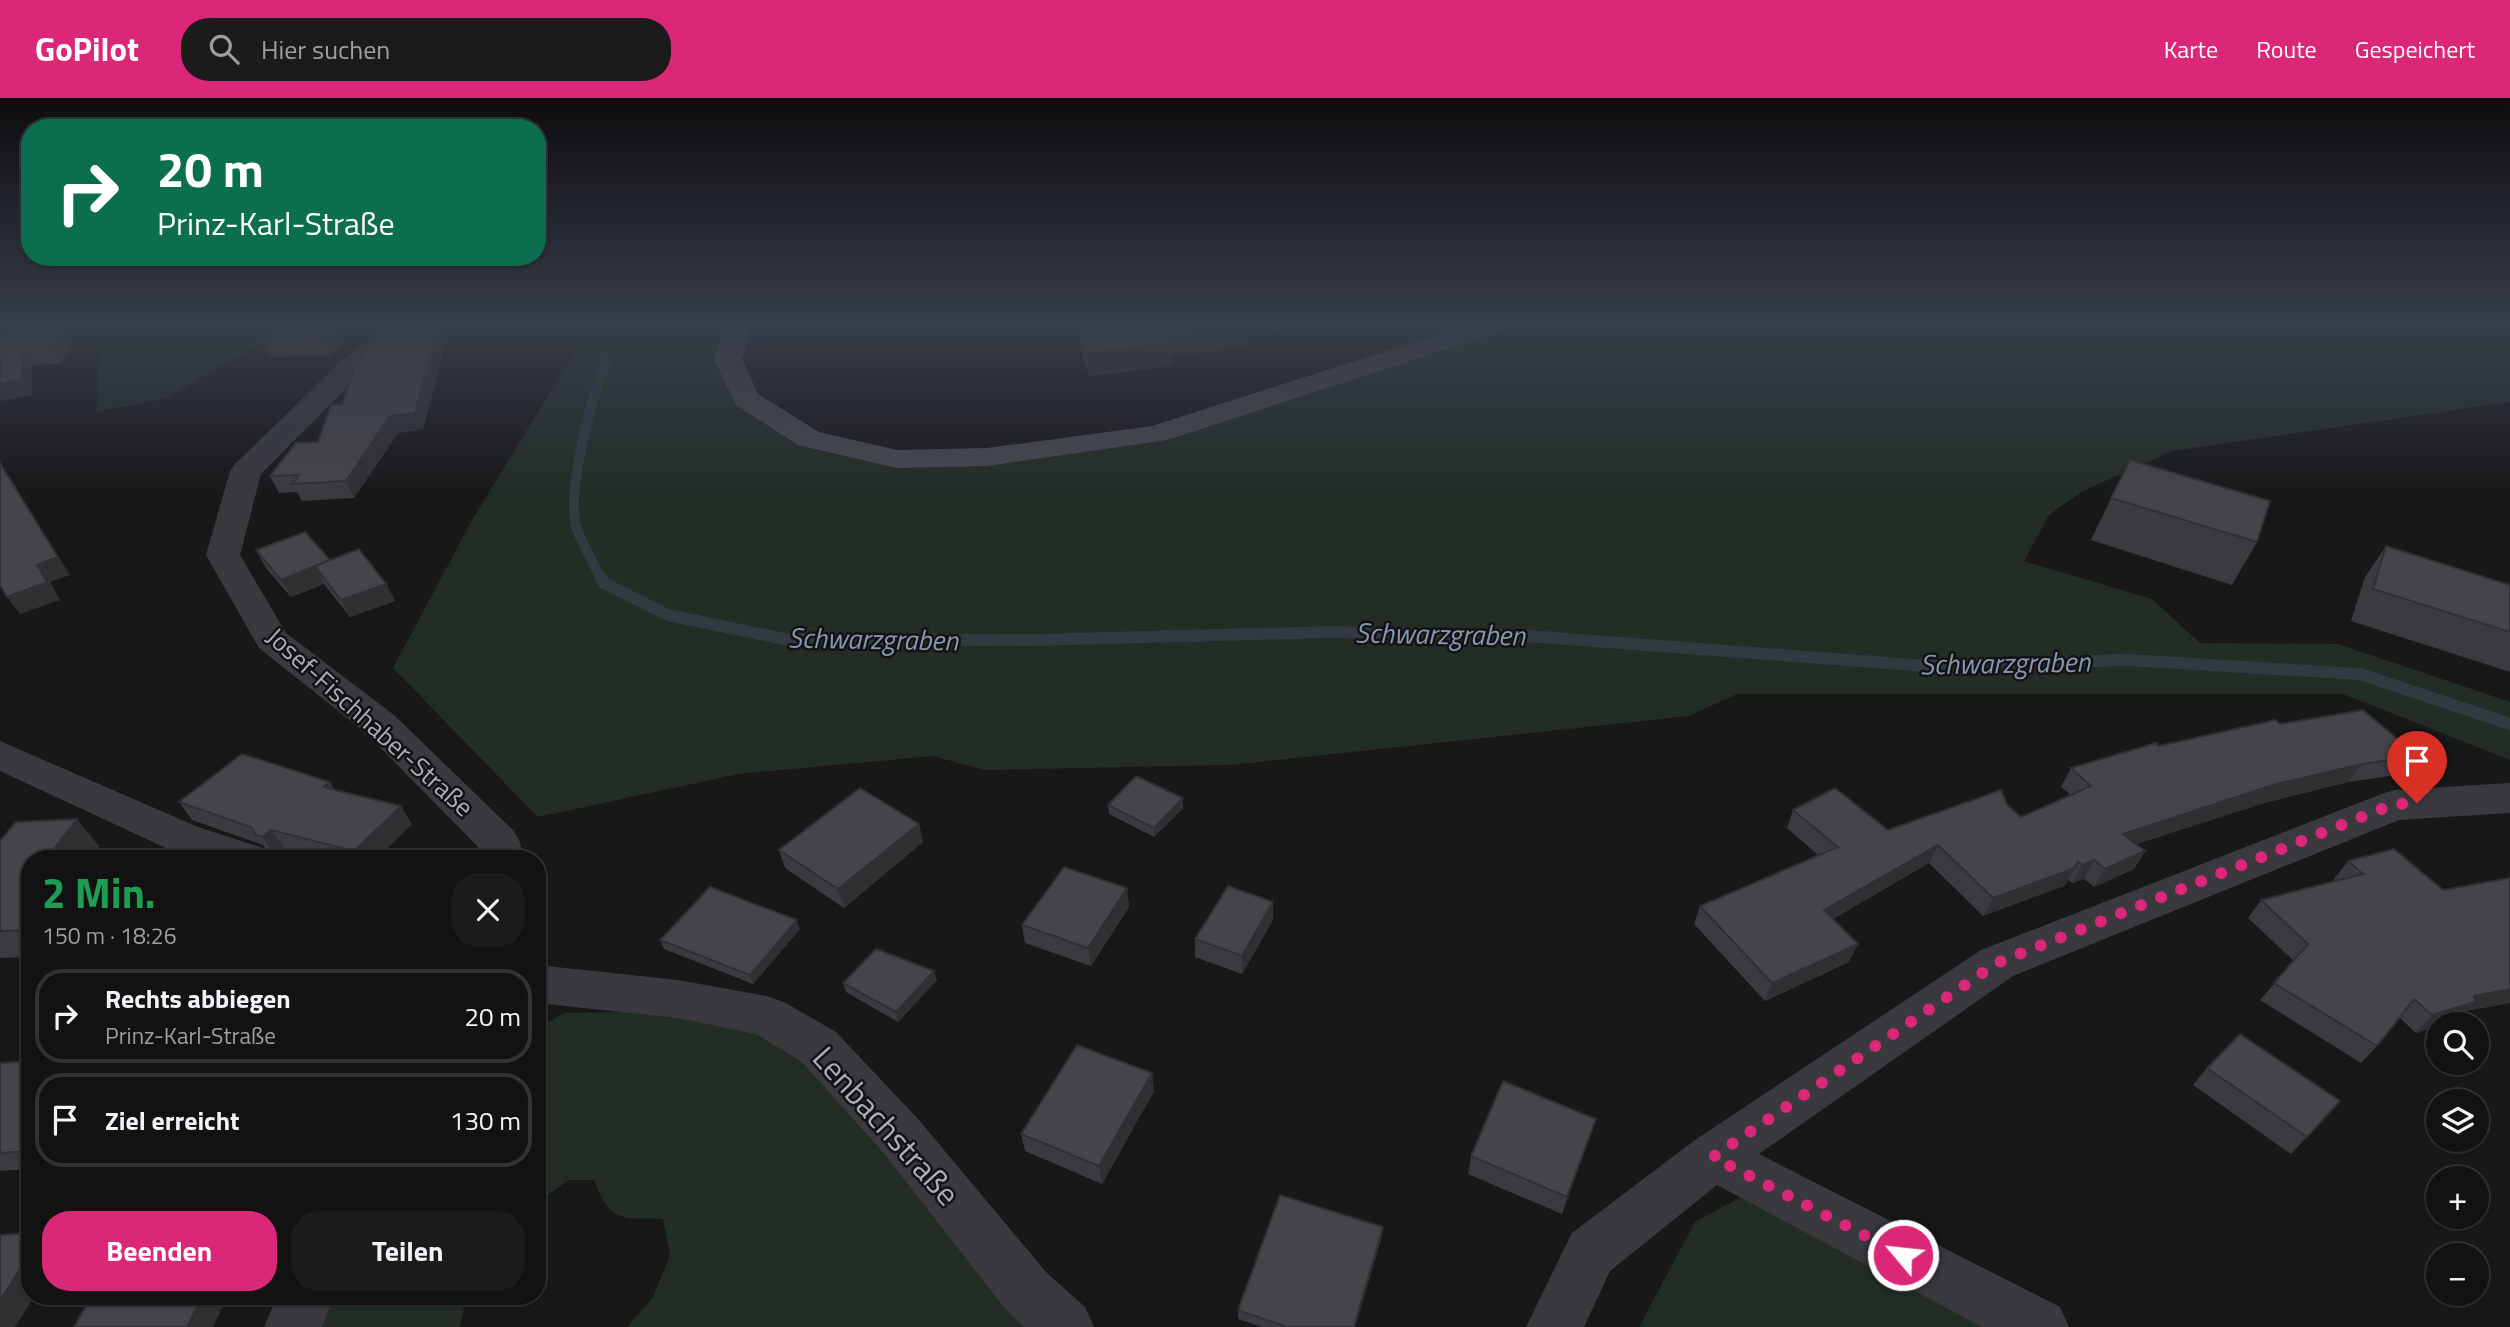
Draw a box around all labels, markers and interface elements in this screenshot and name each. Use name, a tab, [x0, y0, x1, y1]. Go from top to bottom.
search box	[181, 18, 671, 81]
text: GoPilot	[35, 24, 139, 74]
icon: search	[205, 30, 243, 68]
text: Hier suchen	[261, 30, 390, 69]
text: Karte	[2164, 31, 2218, 67]
text: Route	[2256, 31, 2317, 67]
text: Gespeichert	[2355, 31, 2475, 67]
text: 20 m	[157, 131, 264, 206]
icon: right	[42, 147, 133, 238]
text: Prinz-Karl-Straße	[157, 199, 395, 247]
water label: Schwarzgraben	[1354, 611, 1527, 657]
water label: Schwarzgraben	[787, 616, 960, 662]
street label: Josef-Fischhaber-Straße	[258, 618, 483, 826]
water label: Schwarzgraben	[1919, 639, 2092, 685]
pin	[2387, 731, 2447, 803]
icon: arrive	[2398, 742, 2436, 780]
text: 2 Min.	[42, 860, 156, 924]
button: close	[451, 873, 525, 947]
text: 150 m · 18:26	[42, 918, 177, 953]
text: Rechts abbiegen	[105, 979, 291, 1018]
icon: right	[46, 997, 84, 1035]
text: 20 m	[464, 997, 521, 1036]
map controls	[2426, 1012, 2489, 1306]
button: search	[2426, 1012, 2489, 1075]
text: Prinz-Karl-Straße	[105, 1018, 276, 1053]
street label: Lenbachstraße	[802, 1035, 972, 1216]
button: layers	[2426, 1089, 2489, 1152]
icon: arrive	[46, 1101, 84, 1139]
text: Ziel erreicht	[105, 1101, 240, 1140]
text: 130 m	[450, 1101, 521, 1140]
button: +	[2426, 1166, 2489, 1229]
button: Beenden	[42, 1211, 277, 1291]
button: Teilen	[291, 1211, 525, 1291]
position arrow	[1866, 1218, 1940, 1292]
button: −	[2426, 1243, 2489, 1306]

